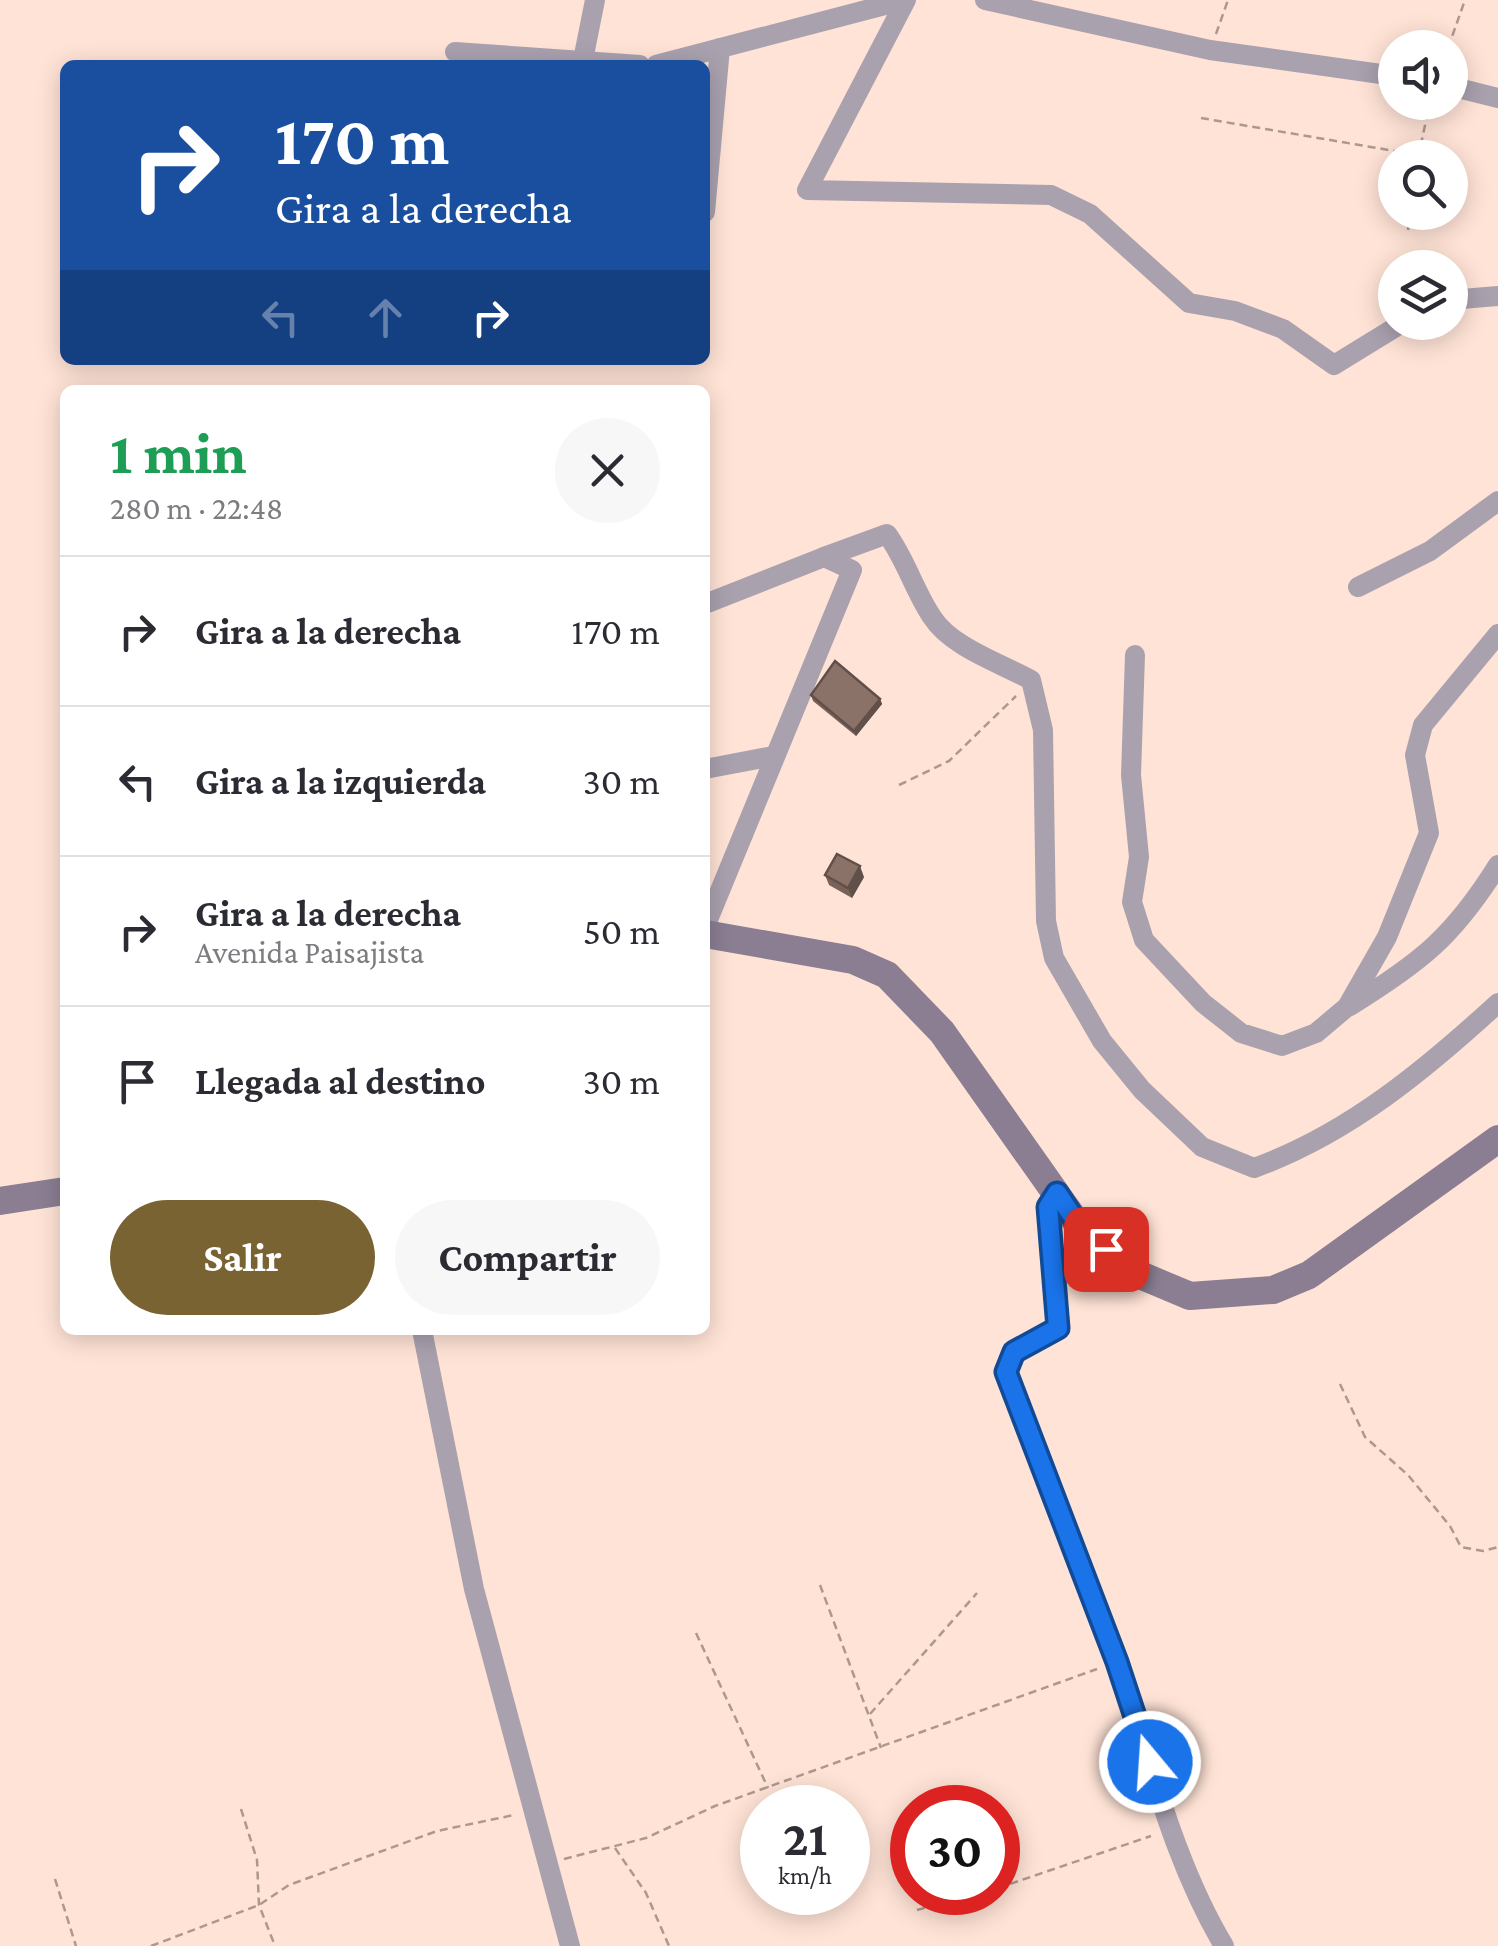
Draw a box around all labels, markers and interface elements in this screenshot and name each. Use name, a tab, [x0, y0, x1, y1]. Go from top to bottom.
map controls	[1378, 30, 1468, 340]
button: sound	[1378, 30, 1468, 120]
icon: right	[110, 100, 240, 230]
text: 170 m	[275, 101, 449, 179]
button: search	[1378, 140, 1468, 230]
text: Gira a la derecha	[275, 183, 572, 233]
button: layers	[1378, 250, 1468, 340]
icon: left	[253, 290, 308, 345]
icon: ahead	[358, 290, 413, 345]
icon: right	[463, 290, 518, 345]
button: close	[555, 418, 660, 523]
text: 1 min	[110, 419, 247, 486]
text: 280 m · 22:48	[110, 490, 283, 526]
icon: right	[110, 604, 165, 659]
text: Gira a la derecha	[195, 610, 461, 652]
text: 170 m	[571, 610, 660, 652]
icon: left	[110, 754, 165, 809]
text: Gira a la izquierda	[195, 760, 486, 802]
text: 30 m	[583, 760, 660, 802]
text: Gira a la derecha	[195, 892, 461, 934]
icon: right	[110, 904, 165, 959]
text: 50 m	[583, 910, 660, 952]
text: Avenida Paisajista	[195, 934, 424, 970]
icon: arrive	[110, 1054, 165, 1109]
text: Llegada al destino	[195, 1060, 485, 1102]
text: 30 m	[583, 1060, 660, 1102]
button: Salir	[110, 1200, 375, 1315]
button: Compartir	[395, 1200, 660, 1315]
pin	[1064, 1207, 1149, 1292]
icon: arrive	[1079, 1222, 1134, 1277]
position arrow	[1098, 1710, 1202, 1814]
speed limit sign: 30	[890, 1785, 1020, 1915]
text: 21	[783, 1810, 827, 1866]
text: km/h	[778, 1862, 832, 1889]

